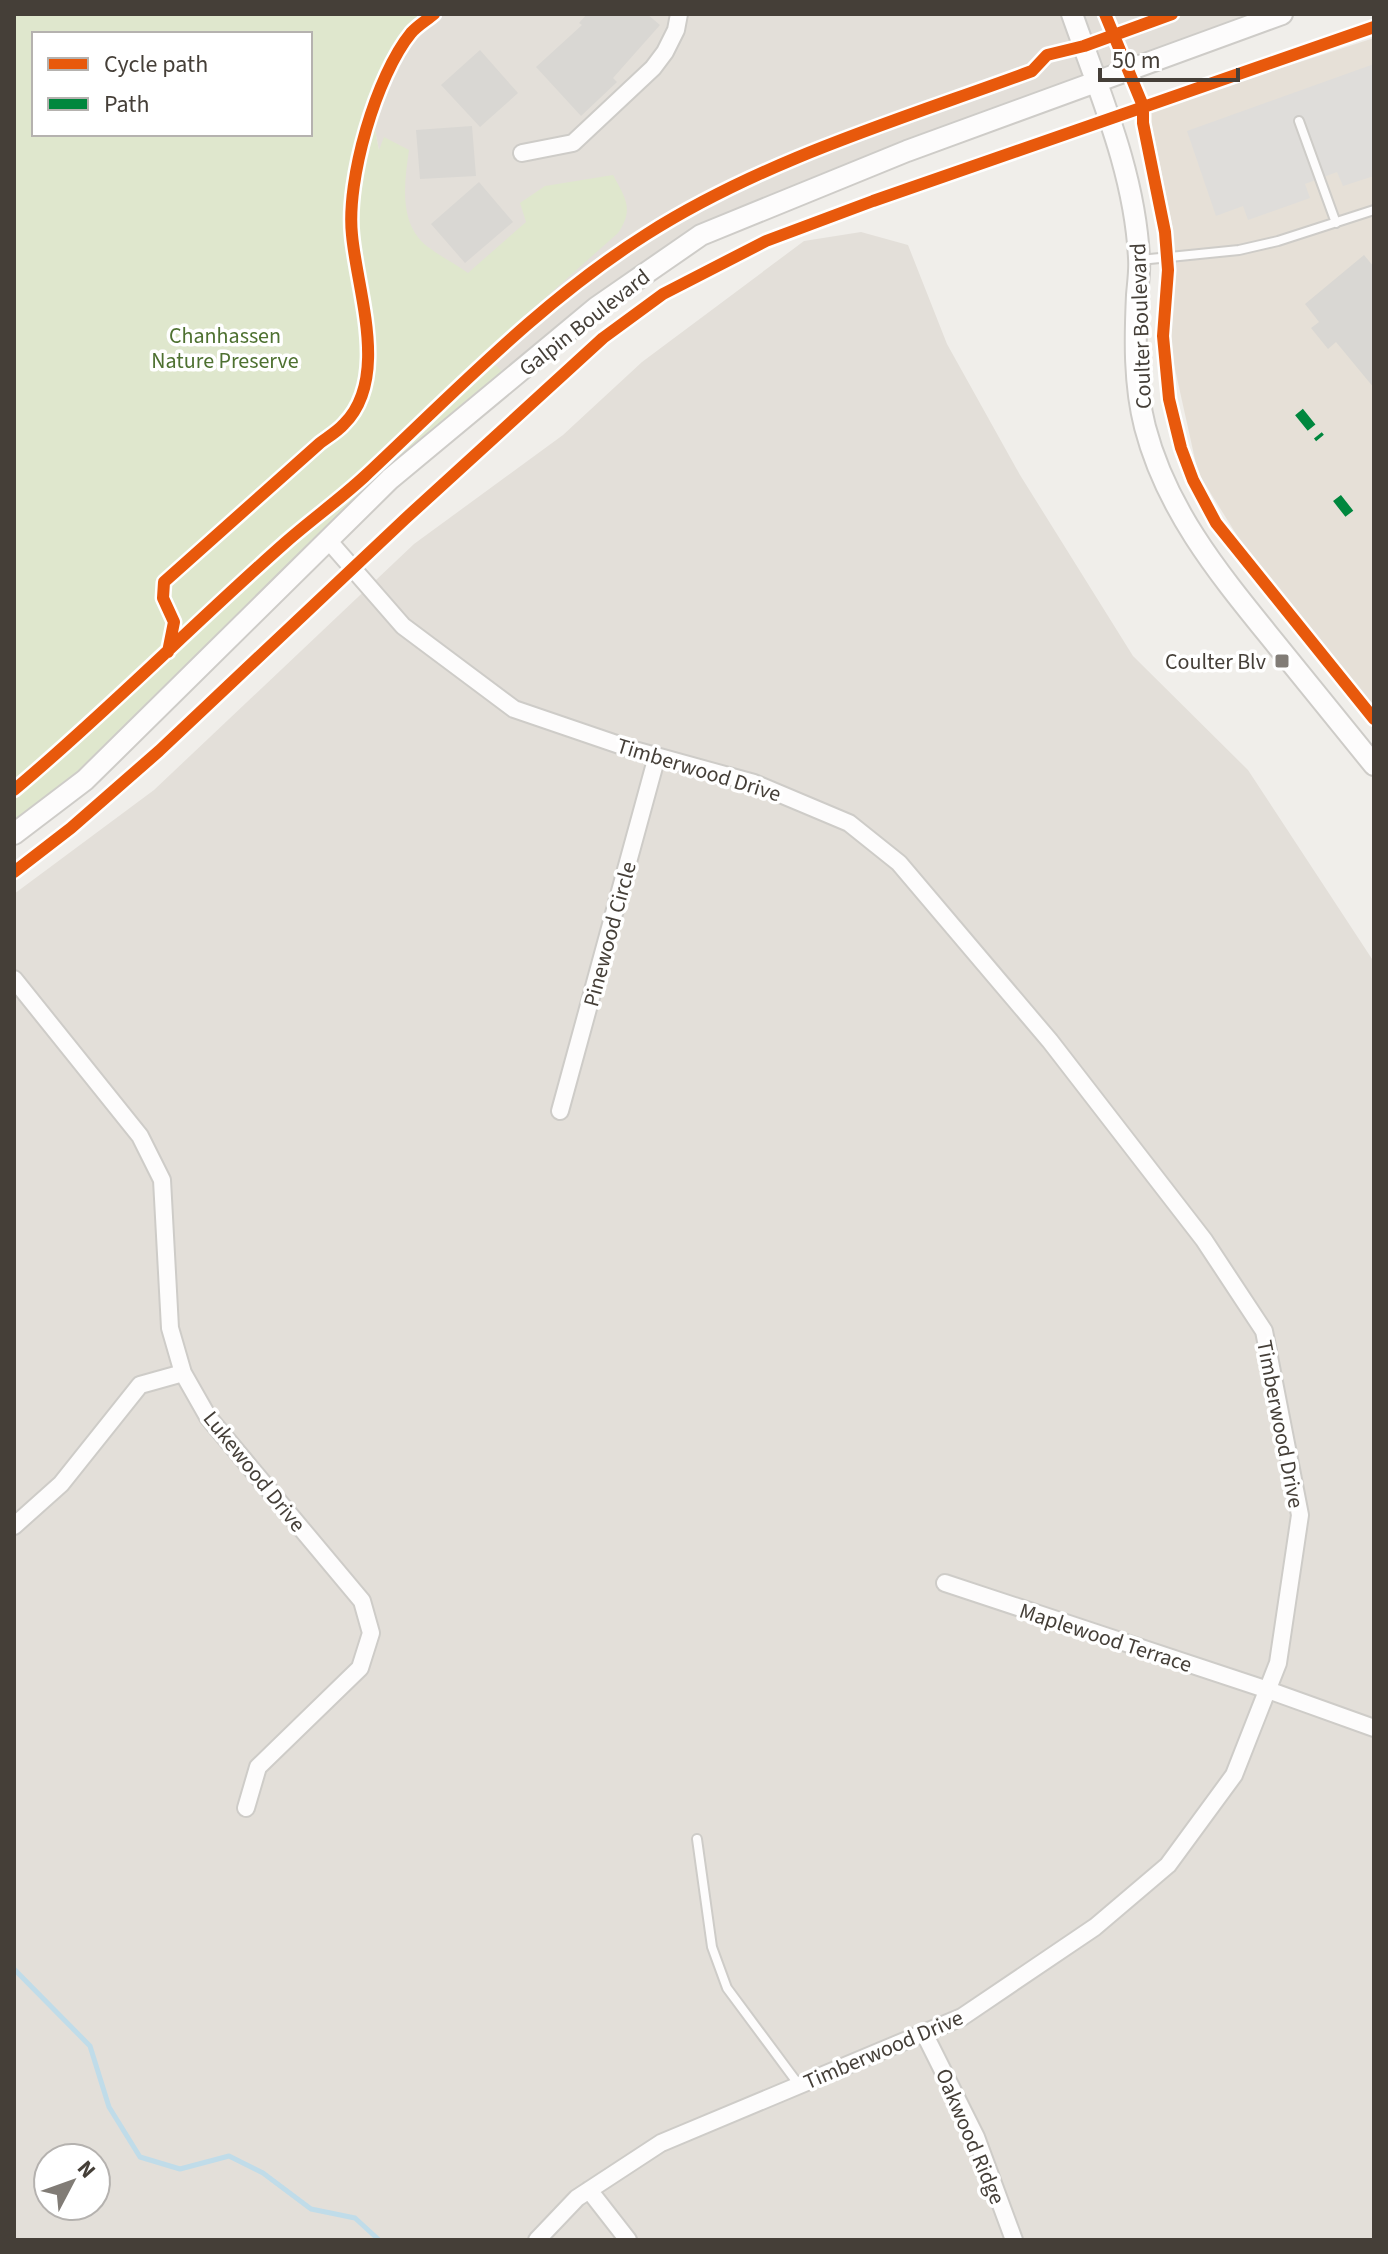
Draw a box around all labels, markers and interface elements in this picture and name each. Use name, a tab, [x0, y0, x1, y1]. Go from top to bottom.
legend	[32, 32, 312, 136]
scale bar	[1100, 32, 1238, 82]
text: 50 m	[1112, 43, 1161, 78]
text: Cycle path	[104, 47, 208, 82]
text: Path	[104, 87, 150, 122]
street label: Coulter Boulevard	[1122, 242, 1160, 410]
street label: Galpin Boulevard	[512, 261, 657, 384]
park label: Chanhassen Nature Preserve	[151, 320, 299, 377]
place label: Coulter Blv	[1165, 646, 1267, 678]
marker: Coulter Blv	[1273, 652, 1291, 670]
street label: Timberwood Drive	[613, 730, 785, 810]
street label: Pinewood Circle	[575, 858, 645, 1010]
street label: Timberwood Drive	[1248, 1337, 1312, 1511]
street label: Lukewood Drive	[195, 1404, 313, 1539]
street label: Maplewood Terrace	[1015, 1595, 1196, 1681]
street label: Timberwood Drive	[799, 2002, 968, 2098]
street label: Oakwood Ridge	[927, 2064, 1013, 2209]
north arrow	[32, 2142, 112, 2222]
text: N	[69, 2154, 103, 2186]

